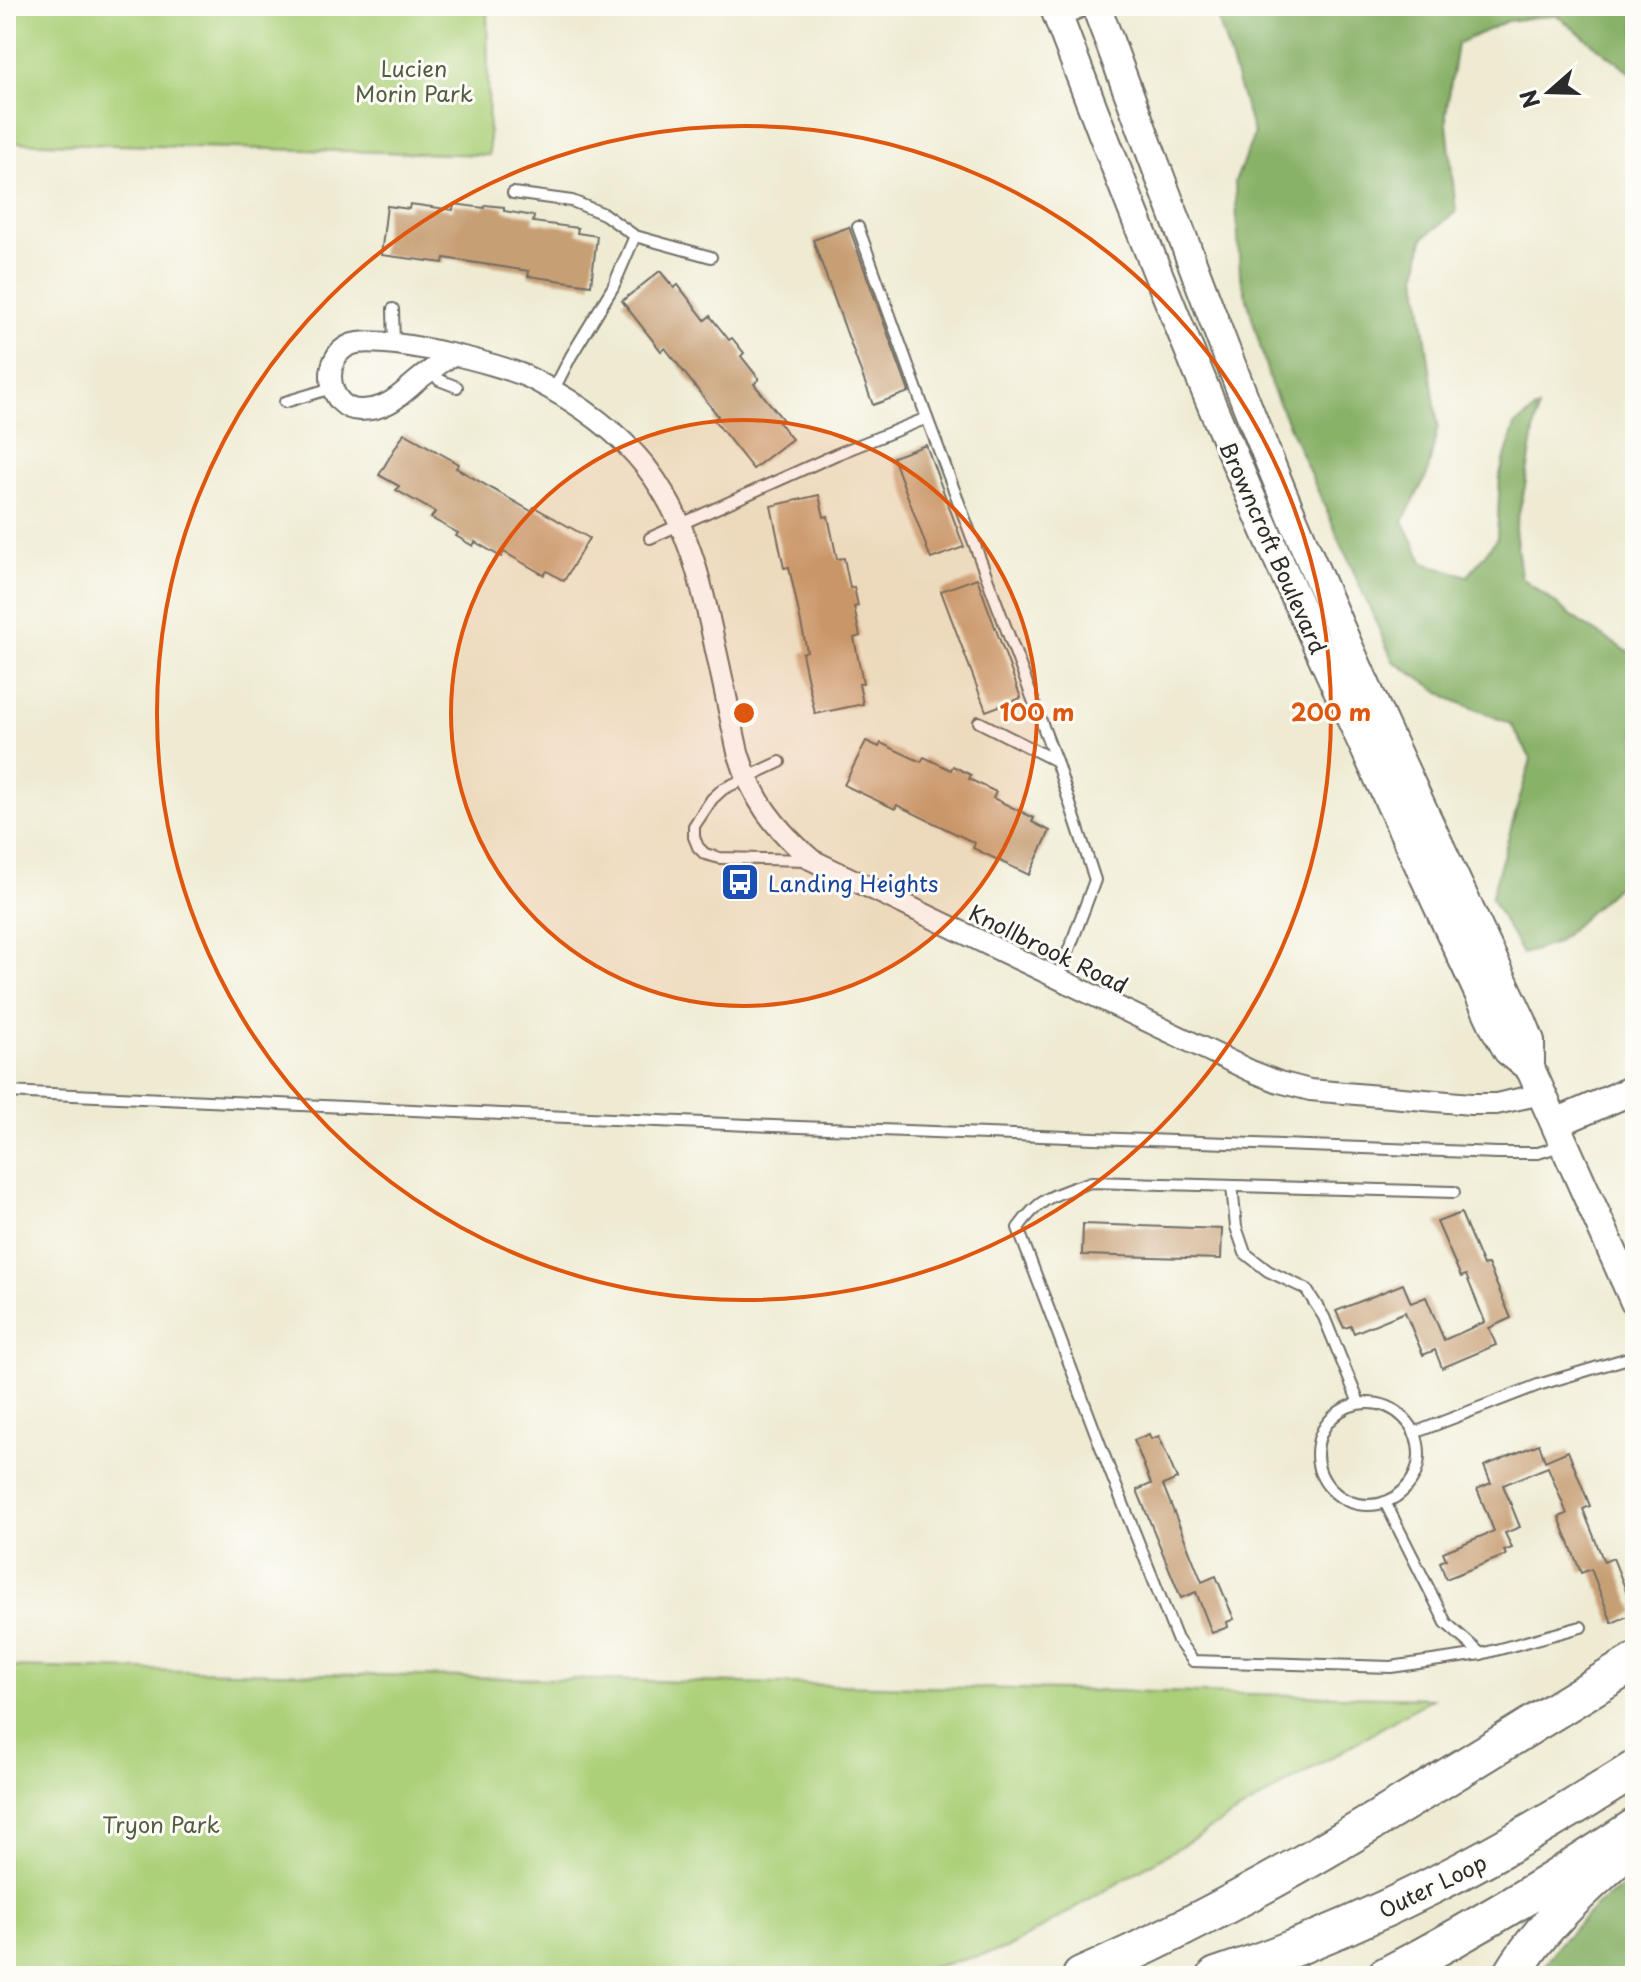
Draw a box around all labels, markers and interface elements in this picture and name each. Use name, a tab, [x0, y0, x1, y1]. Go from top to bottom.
park label: Lucien Morin Park	[355, 51, 473, 109]
north arrow	[1509, 52, 1589, 132]
text: N	[1510, 86, 1547, 113]
street label: Browncroft Boulevard	[1212, 435, 1336, 659]
text: 100 m	[1000, 693, 1074, 729]
text: 200 m	[1291, 693, 1371, 729]
centre of rings	[730, 699, 758, 727]
bus stop icon: Landing Heights	[719, 861, 761, 903]
place label: Landing Heights	[768, 866, 938, 899]
street label: Knollbrook Road	[964, 895, 1134, 1001]
park label: Tryon Park	[102, 1807, 220, 1840]
street label: Outer Loop	[1372, 1845, 1492, 1925]

